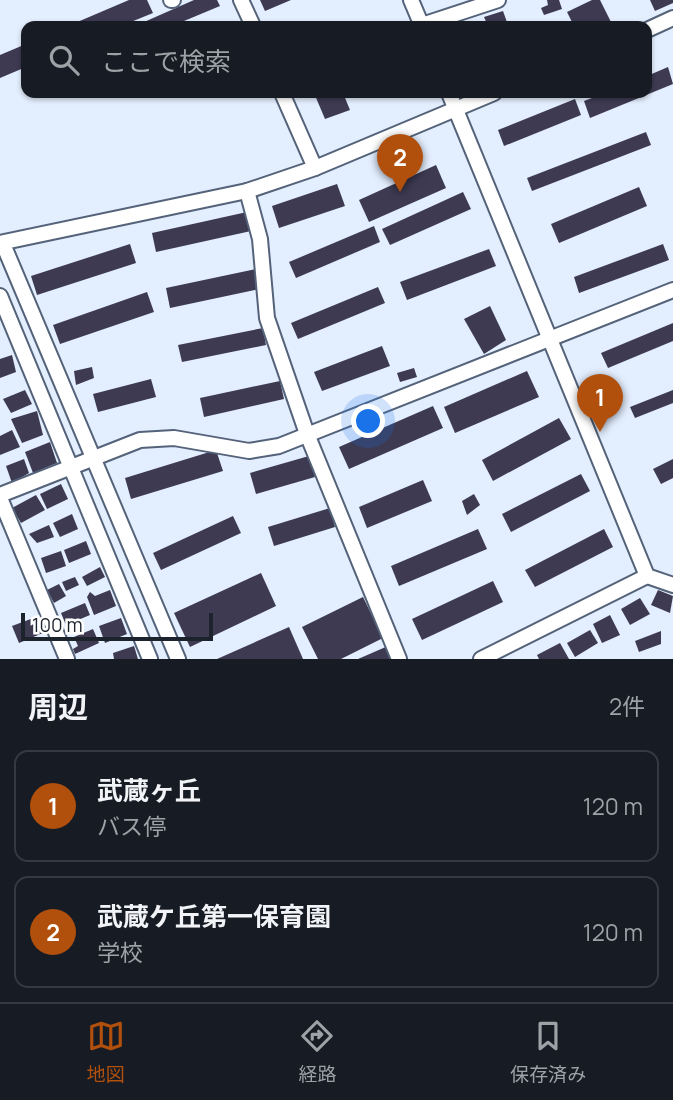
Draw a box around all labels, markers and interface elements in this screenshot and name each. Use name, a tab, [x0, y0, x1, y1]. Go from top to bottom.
search box	[21, 21, 652, 98]
icon: search	[45, 41, 83, 79]
text: ここで検索	[101, 43, 231, 79]
pin: 2	[377, 134, 423, 192]
pin: 1	[577, 374, 623, 432]
your location	[351, 404, 385, 438]
scale bar	[21, 610, 214, 642]
text: 100 m	[32, 612, 83, 638]
text: 周辺	[28, 686, 88, 727]
text: 2件	[609, 690, 645, 722]
text: 武蔵ヶ丘	[97, 772, 201, 808]
text: 1	[48, 790, 58, 822]
text: 120 m	[583, 790, 643, 822]
text: バス停	[97, 810, 166, 842]
text: 武蔵ケ丘第一保育園	[97, 898, 331, 934]
text: 2	[46, 916, 60, 948]
text: 120 m	[583, 916, 643, 948]
text: 学校	[97, 936, 143, 968]
tab: 地図	[87, 1017, 125, 1087]
tab: 経路	[298, 1017, 336, 1087]
tab: 保存済み	[510, 1017, 586, 1087]

